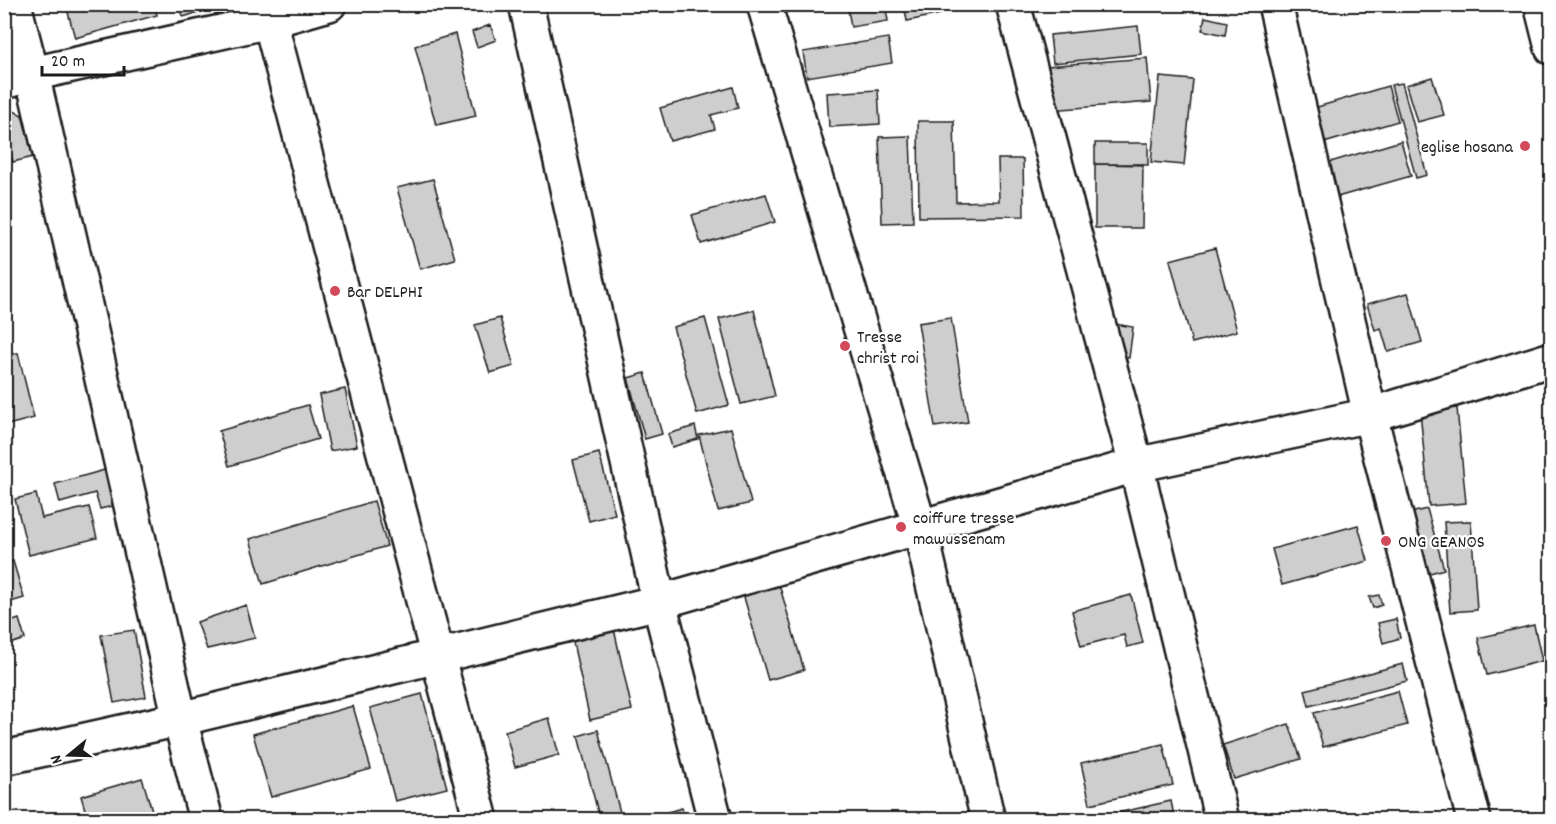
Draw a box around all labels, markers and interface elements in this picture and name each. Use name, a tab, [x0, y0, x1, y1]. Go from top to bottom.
scale bar	[42, 39, 124, 77]
text: 20 m	[51, 50, 85, 75]
place label: eglise hosana	[1421, 136, 1514, 161]
marker: eglise hosana	[1518, 139, 1532, 153]
place label: Bar DELPHI	[347, 281, 423, 306]
marker: Bar DELPHI	[328, 284, 342, 298]
place label: Tresse christ roi	[857, 326, 919, 372]
marker: Tresse christ roi	[838, 339, 852, 353]
place label: coiffure tresse mawussenam	[913, 507, 1015, 553]
marker: coiffure tresse mawussenam	[894, 520, 908, 534]
place label: ONG GEANOS	[1398, 531, 1485, 556]
marker: ONG GEANOS	[1379, 534, 1393, 548]
north arrow	[39, 725, 99, 785]
text: N	[45, 751, 69, 767]

